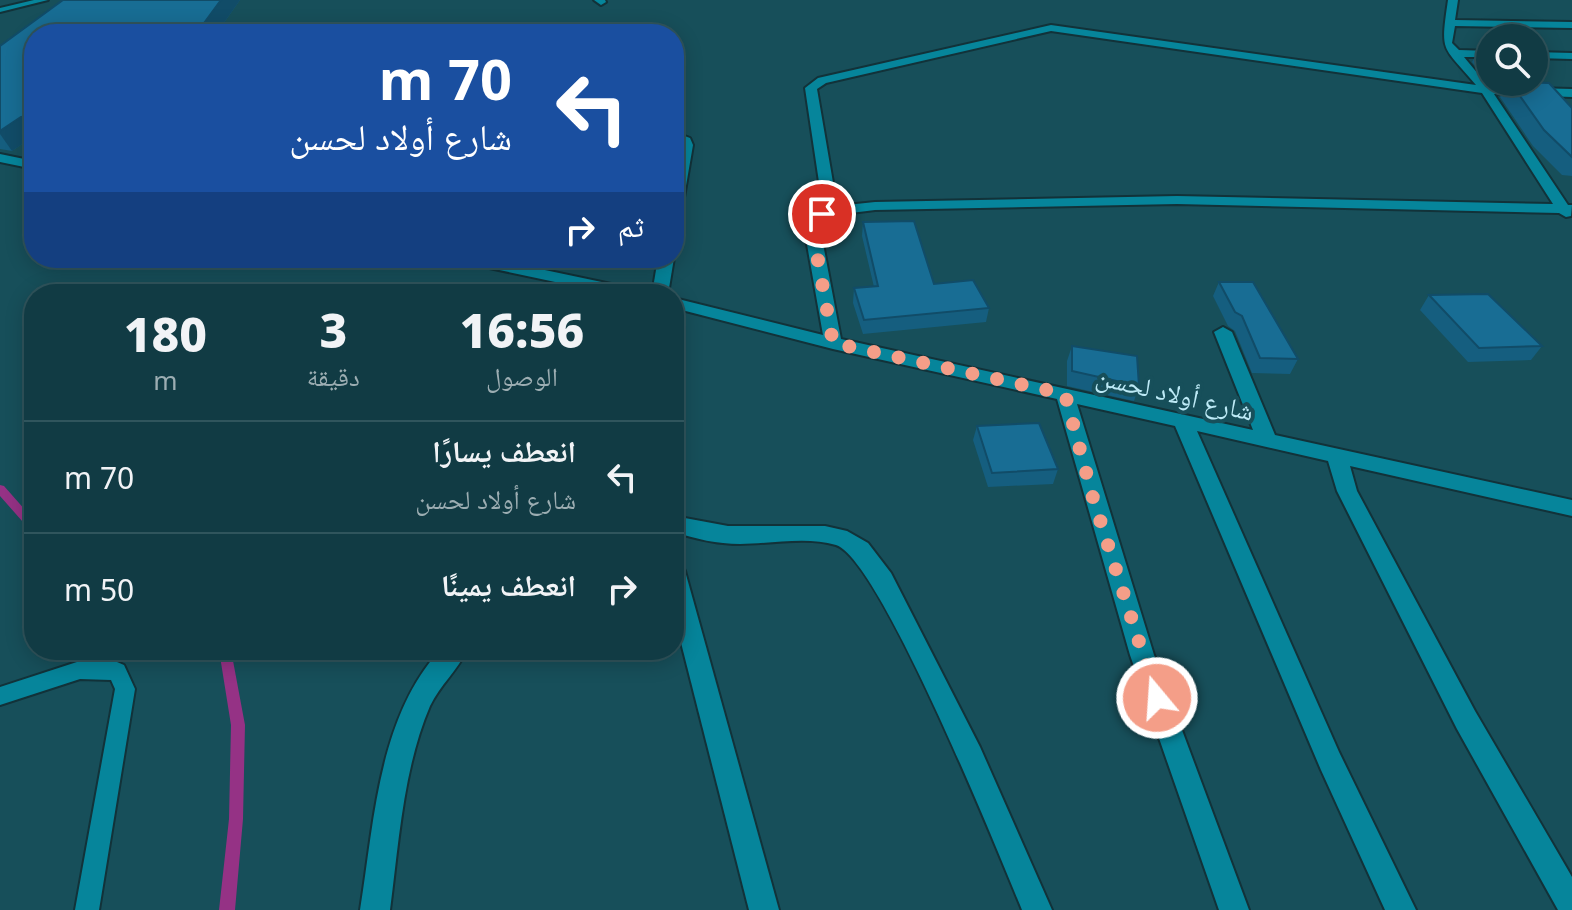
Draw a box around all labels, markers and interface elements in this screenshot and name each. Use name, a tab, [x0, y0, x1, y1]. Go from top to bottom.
map controls	[1476, 24, 1548, 96]
button: search	[1476, 24, 1548, 96]
text: 70 m	[379, 40, 512, 116]
icon: left	[540, 56, 644, 160]
text: شارع أولاد لحسن	[289, 112, 512, 161]
pin	[788, 180, 856, 248]
icon: arrive	[800, 192, 844, 236]
text: ثم	[618, 205, 644, 246]
icon: right	[558, 208, 602, 252]
text: 3	[319, 297, 347, 362]
text: 16:56	[460, 297, 584, 362]
text: 180	[124, 301, 207, 366]
street label: شارع أولاد لحسن	[1093, 357, 1257, 429]
text: دقيقة	[307, 358, 360, 394]
text: الوصول	[486, 358, 558, 394]
text: m	[153, 362, 178, 398]
text: انعطف يسارًا	[432, 430, 576, 471]
icon: left	[600, 455, 644, 499]
text: 70 m	[64, 457, 134, 498]
text: شارع أولاد لحسن	[415, 481, 576, 517]
text: انعطف يمينًا	[441, 564, 576, 605]
icon: right	[600, 567, 644, 611]
text: 50 m	[64, 569, 134, 610]
position arrow	[1115, 656, 1199, 740]

